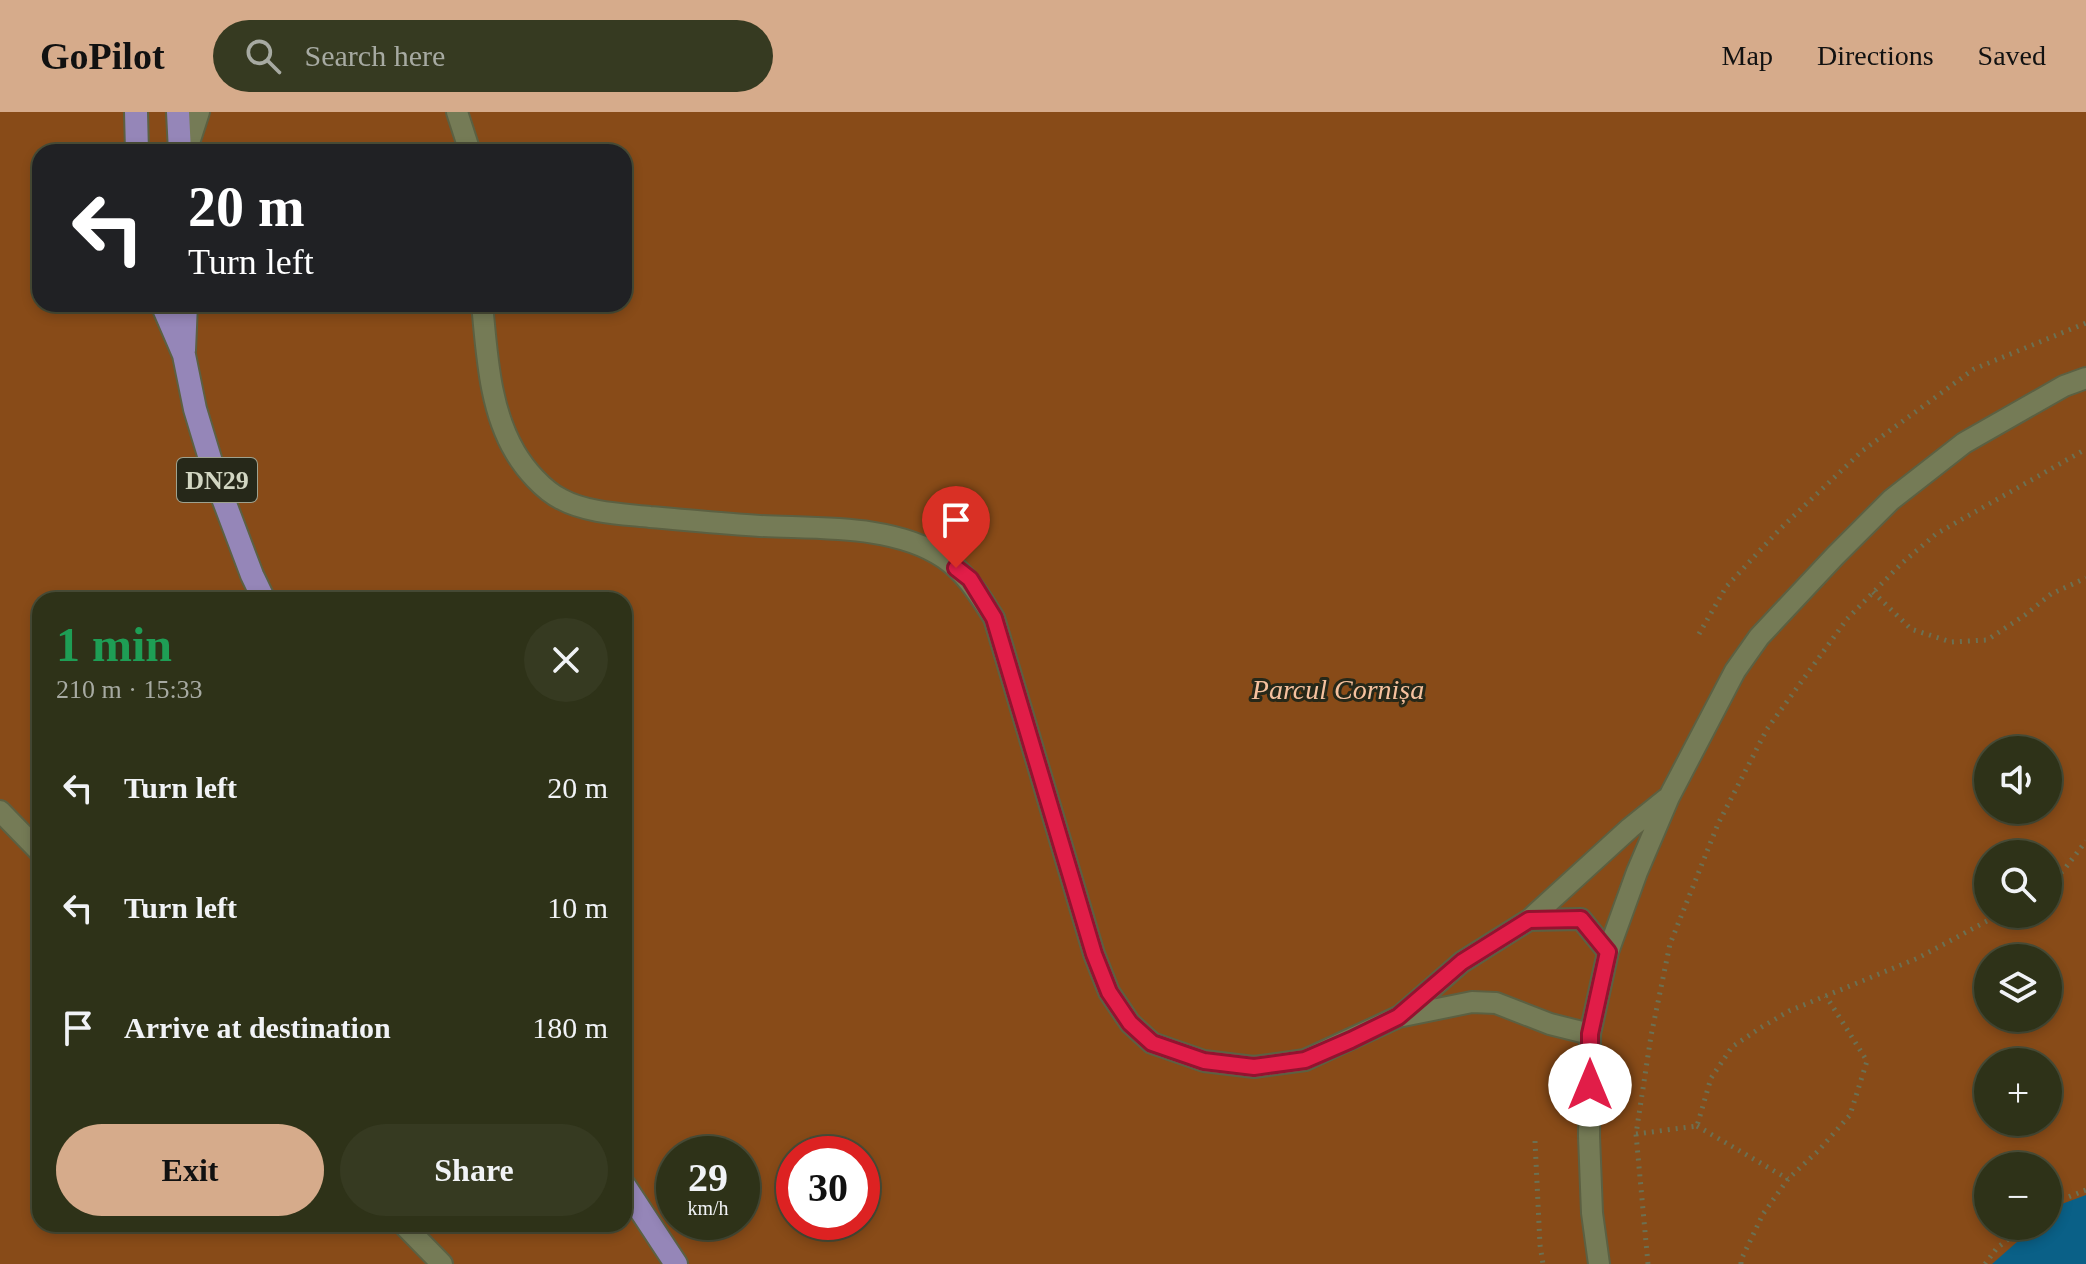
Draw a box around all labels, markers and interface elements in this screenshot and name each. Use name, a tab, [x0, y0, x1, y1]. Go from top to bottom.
search box	[213, 20, 773, 92]
icon: search	[241, 34, 285, 78]
text: GoPilot	[40, 35, 165, 77]
text: Search here	[305, 39, 445, 72]
text: Map	[1722, 40, 1773, 71]
text: Directions	[1817, 40, 1934, 71]
text: Saved	[1978, 40, 2046, 71]
icon: left	[56, 176, 160, 280]
text: 20 m	[188, 176, 305, 238]
text: Turn left	[188, 242, 314, 282]
road number: DN29	[177, 458, 257, 502]
pin	[922, 486, 990, 568]
icon: arrive	[934, 498, 978, 542]
text: 1 min	[56, 618, 172, 671]
button: close	[524, 618, 608, 702]
park label: Parcul Cornișa	[1251, 674, 1424, 705]
text: 210 m · 15:33	[56, 675, 203, 704]
map controls	[1974, 736, 2062, 1240]
button: sound	[1974, 736, 2062, 824]
icon: left	[56, 766, 100, 810]
text: Turn left	[124, 771, 237, 804]
text: 20 m	[547, 771, 608, 804]
button: search	[1974, 840, 2062, 928]
icon: left	[56, 886, 100, 930]
text: Turn left	[124, 891, 237, 924]
text: 10 m	[547, 891, 608, 924]
button: layers	[1974, 944, 2062, 1032]
icon: arrive	[56, 1006, 100, 1050]
text: Arrive at destination	[124, 1011, 391, 1044]
text: 180 m	[532, 1011, 608, 1044]
position arrow	[1548, 1043, 1632, 1127]
button: +	[1974, 1048, 2062, 1136]
button: Exit	[56, 1124, 324, 1216]
button: Share	[340, 1124, 608, 1216]
speed limit sign: 30	[776, 1136, 880, 1240]
button: −	[1974, 1152, 2062, 1240]
text: 29	[688, 1155, 728, 1200]
text: km/h	[687, 1197, 729, 1219]

